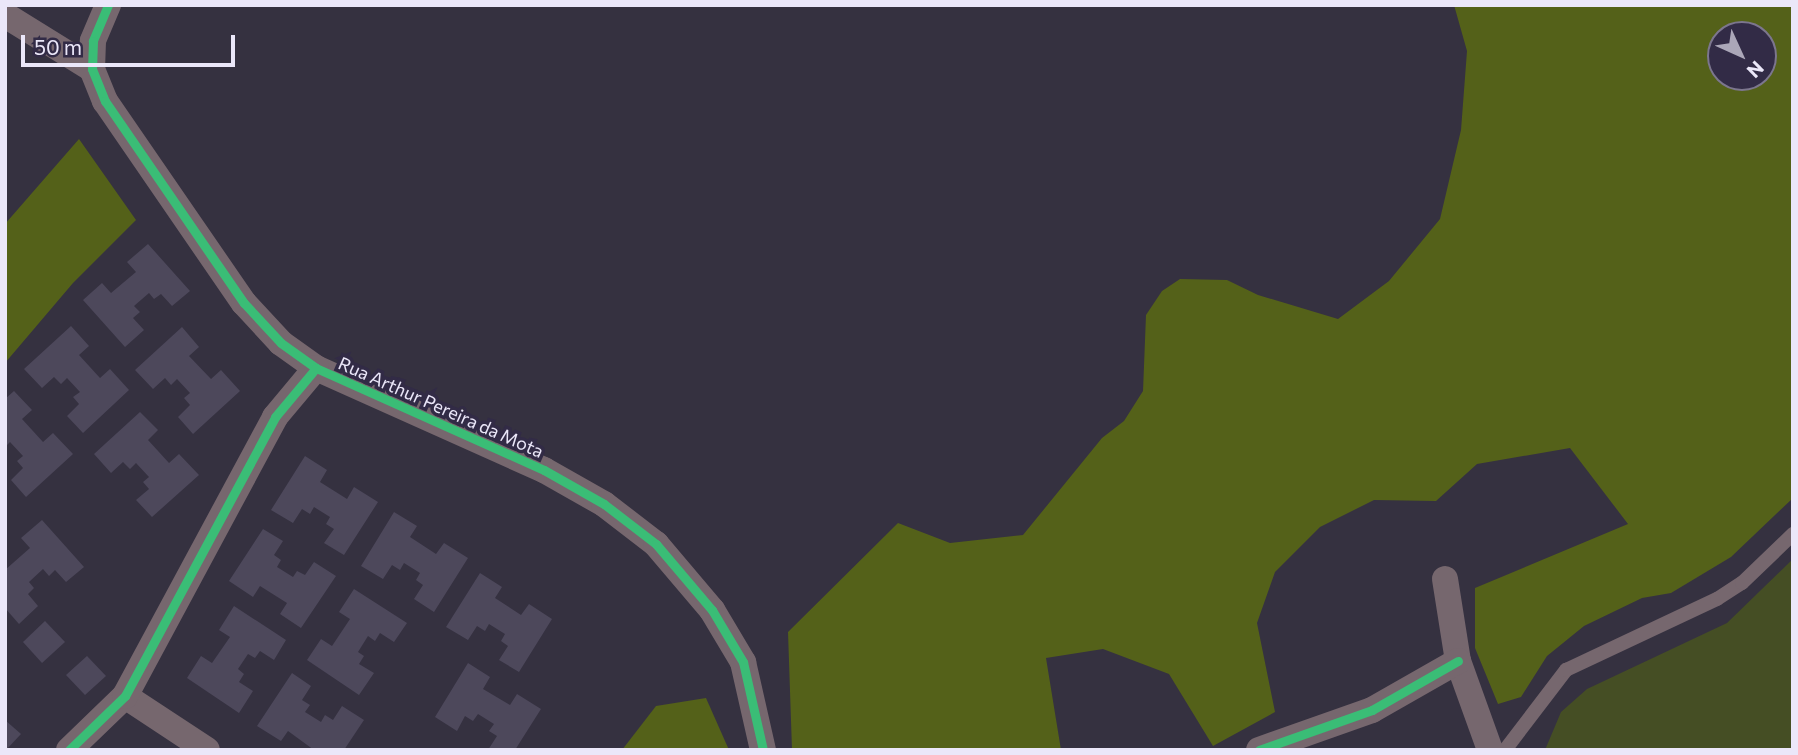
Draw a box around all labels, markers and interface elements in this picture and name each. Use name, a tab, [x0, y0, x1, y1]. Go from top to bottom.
scale bar	[24, 21, 238, 65]
north arrow	[1707, 21, 1777, 91]
text: 50 m	[34, 34, 82, 59]
text: N	[1743, 57, 1769, 83]
street label: Rua Arthur Pereira da Mota	[335, 352, 547, 462]

